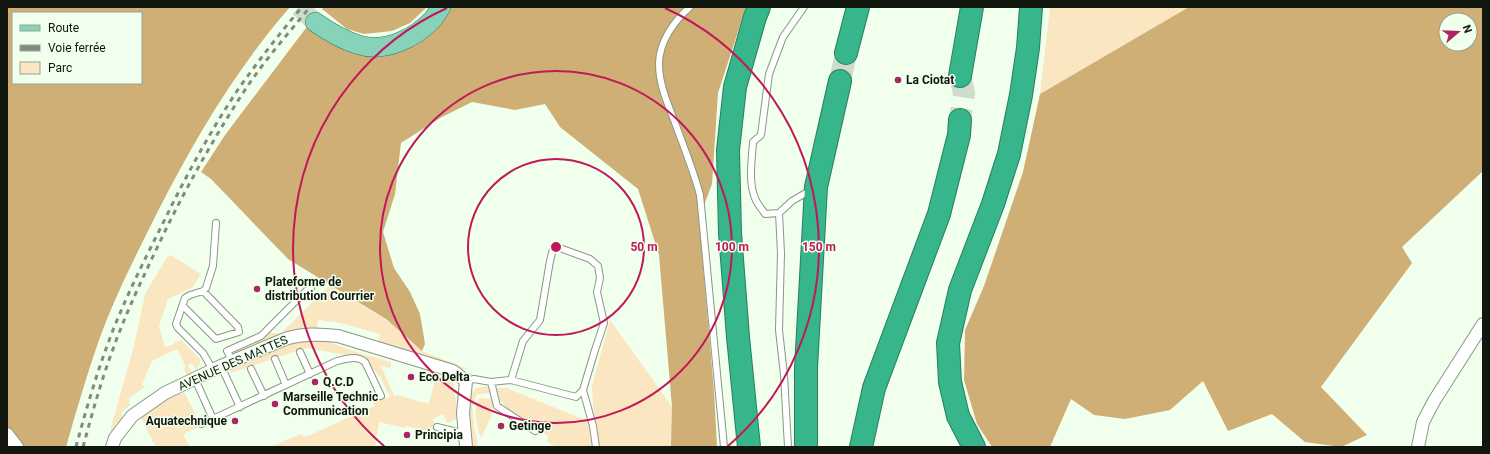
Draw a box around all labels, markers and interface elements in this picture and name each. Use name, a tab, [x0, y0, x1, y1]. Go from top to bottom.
legend	[12, 12, 142, 84]
north arrow	[1438, 12, 1478, 52]
text: Route	[48, 21, 79, 35]
text: N	[1460, 23, 1474, 35]
text: Voie ferrée	[48, 41, 106, 55]
text: Parc	[48, 61, 72, 75]
place label: La Ciotat	[906, 73, 954, 87]
marker: La Ciotat	[893, 75, 903, 85]
centre of rings	[549, 240, 563, 254]
text: 50 m	[630, 240, 658, 254]
text: 100 m	[715, 240, 749, 254]
text: 150 m	[802, 240, 836, 254]
place label: Plateforme de distribution Courrier	[265, 275, 375, 303]
marker: Plateforme de distribution Courrier	[252, 284, 262, 294]
street label: AVENUE DES MATTES	[176, 332, 290, 394]
place label: Eco Delta	[419, 370, 470, 384]
marker: Eco Delta	[406, 372, 416, 382]
place label: Q.C.D	[323, 375, 354, 389]
marker: Q.C.D	[310, 377, 320, 387]
place label: Marseille Technic Communication	[283, 390, 378, 418]
marker: Marseille Technic Communication	[270, 399, 280, 409]
place label: Aquatechnique	[146, 414, 228, 428]
marker: Aquatechnique	[230, 416, 240, 426]
place label: Getinge	[509, 419, 551, 433]
marker: Getinge	[496, 421, 506, 431]
place label: Principia	[415, 428, 463, 442]
marker: Principia	[402, 430, 412, 440]

